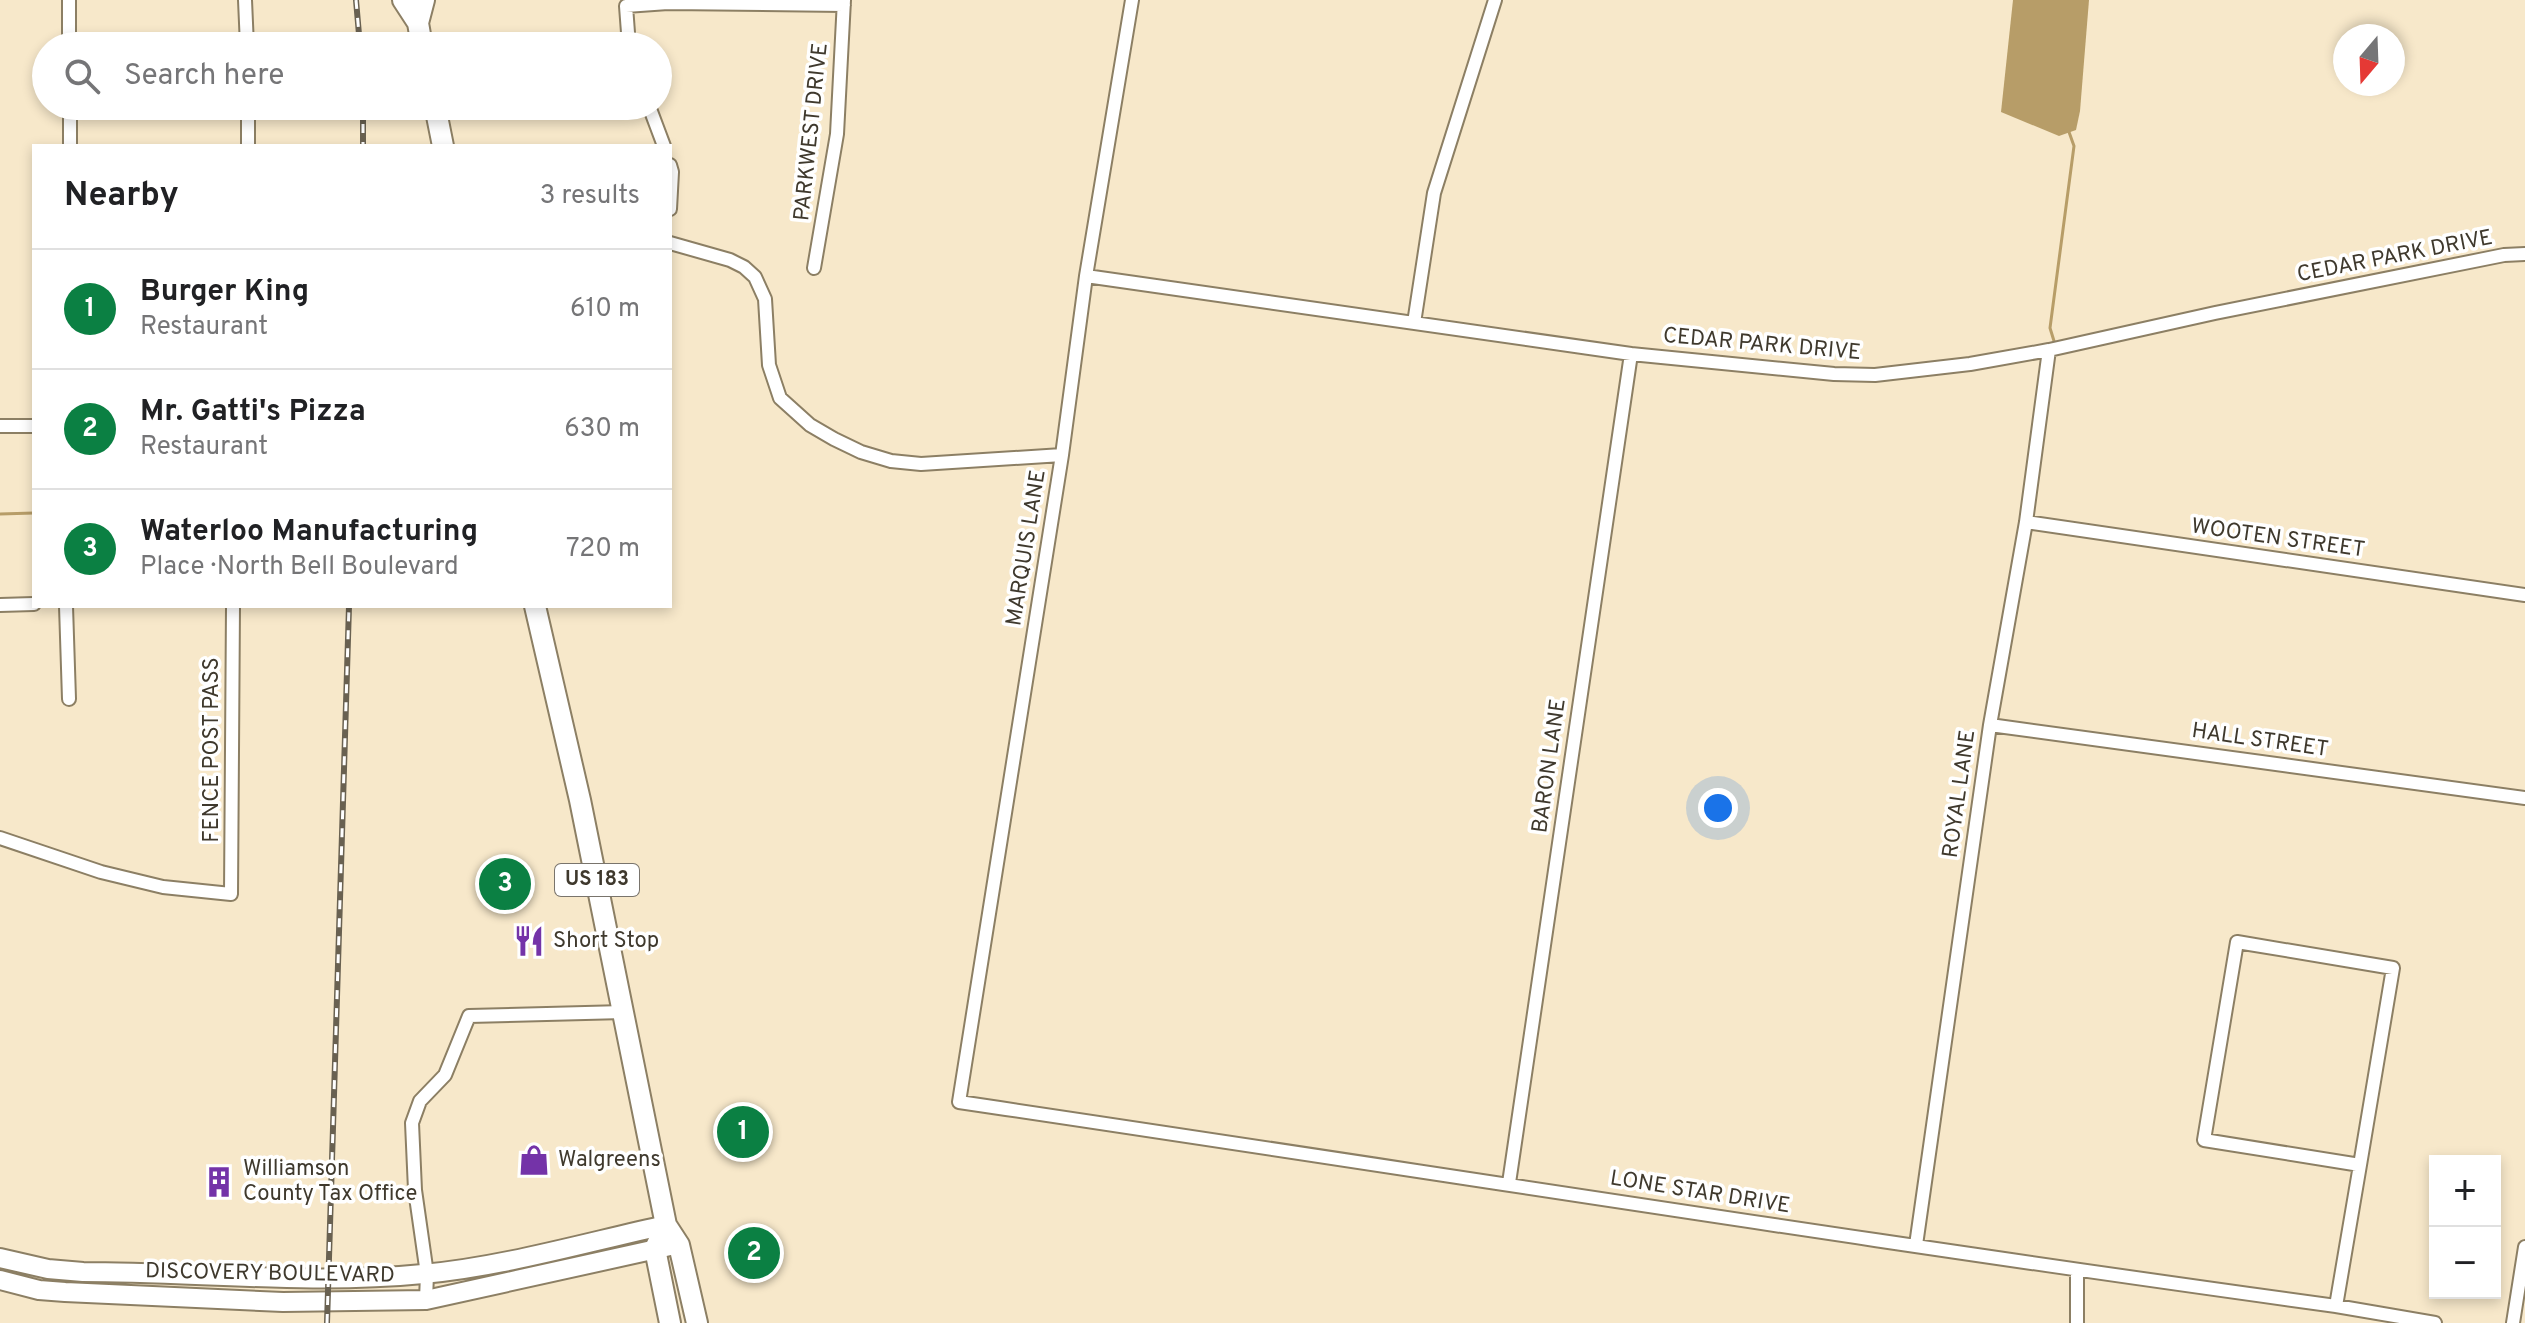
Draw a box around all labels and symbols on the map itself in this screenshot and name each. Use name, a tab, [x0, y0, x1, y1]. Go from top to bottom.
north arrow	[2333, 24, 2405, 96]
street label: PARKWEST DRIVE	[789, 42, 835, 222]
street label: CEDAR PARK DRIVE	[2295, 225, 2495, 289]
street label: CEDAR PARK DRIVE	[1662, 323, 1862, 367]
street label: MARQUIS LANE	[1001, 468, 1053, 628]
street label: WOOTEN STREET	[2189, 513, 2367, 565]
street label: FENCE POST PASS	[199, 657, 226, 843]
street label: BARON LANE	[1527, 697, 1573, 835]
street label: HALL STREET	[2190, 718, 2330, 764]
street label: ROYAL LANE	[1938, 728, 1982, 860]
your location	[1698, 788, 1738, 828]
pin: 3	[479, 854, 531, 914]
road number: US 183	[555, 864, 639, 896]
restaurant icon: Short Stop	[512, 924, 546, 958]
place label: Short Stop	[553, 928, 659, 955]
pin: 1	[717, 1102, 769, 1162]
shop icon: Walgreens	[517, 1143, 551, 1177]
place label: Walgreens	[558, 1147, 661, 1174]
place label: Williamson County Tax Office	[243, 1156, 417, 1208]
building icon: Williamson County Tax Office	[202, 1165, 236, 1199]
street label: LONE STAR DRIVE	[1608, 1165, 1792, 1221]
pin: 2	[728, 1223, 780, 1283]
street label: DISCOVERY BOULEVARD	[145, 1258, 395, 1290]

